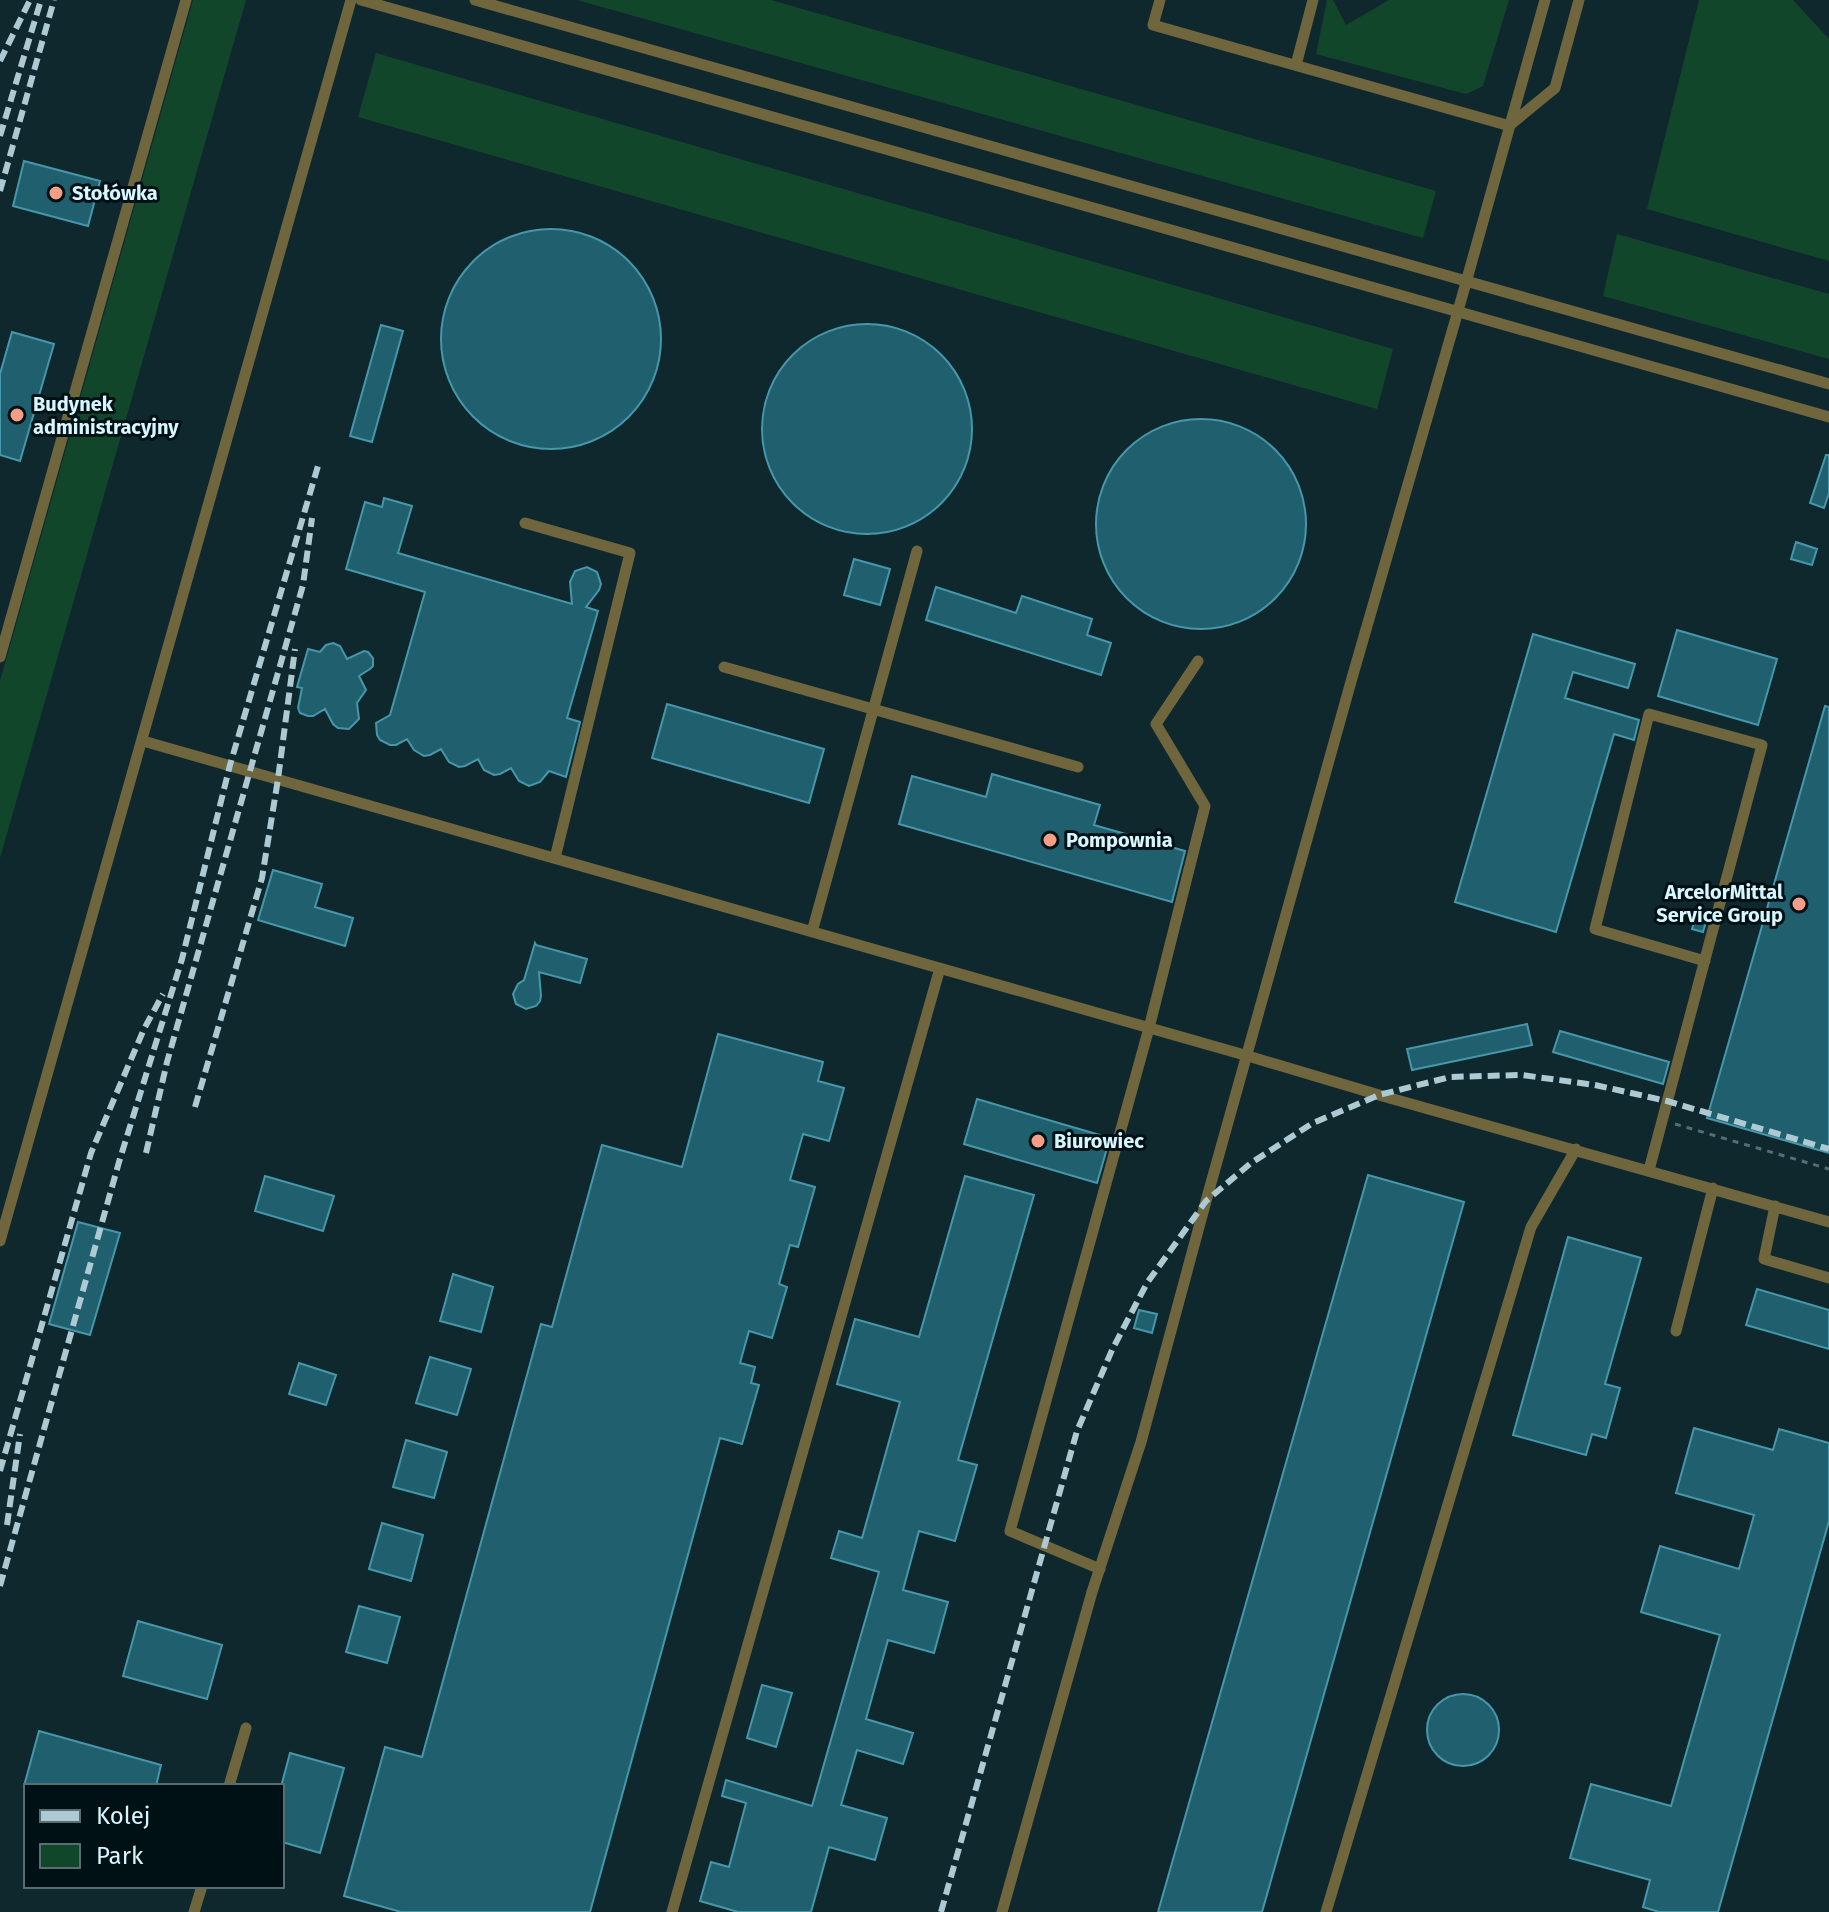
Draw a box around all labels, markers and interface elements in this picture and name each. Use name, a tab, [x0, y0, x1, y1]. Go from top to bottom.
place label: Stołówka	[72, 181, 158, 205]
marker: Stołówka	[47, 184, 65, 202]
place label: Budynek administracyjny	[33, 392, 179, 439]
marker: Budynek administracyjny	[8, 406, 26, 424]
place label: Pompownia	[1066, 828, 1173, 852]
marker: Pompownia	[1041, 831, 1059, 849]
place label: ArcelorMittal Service Group	[1656, 880, 1783, 927]
marker: ArcelorMittal Service Group	[1790, 895, 1808, 913]
place label: Biurowiec	[1054, 1129, 1144, 1153]
marker: Biurowiec	[1029, 1132, 1047, 1150]
legend	[24, 1784, 284, 1888]
text: Kolej	[96, 1802, 151, 1830]
text: Park	[96, 1842, 144, 1870]

